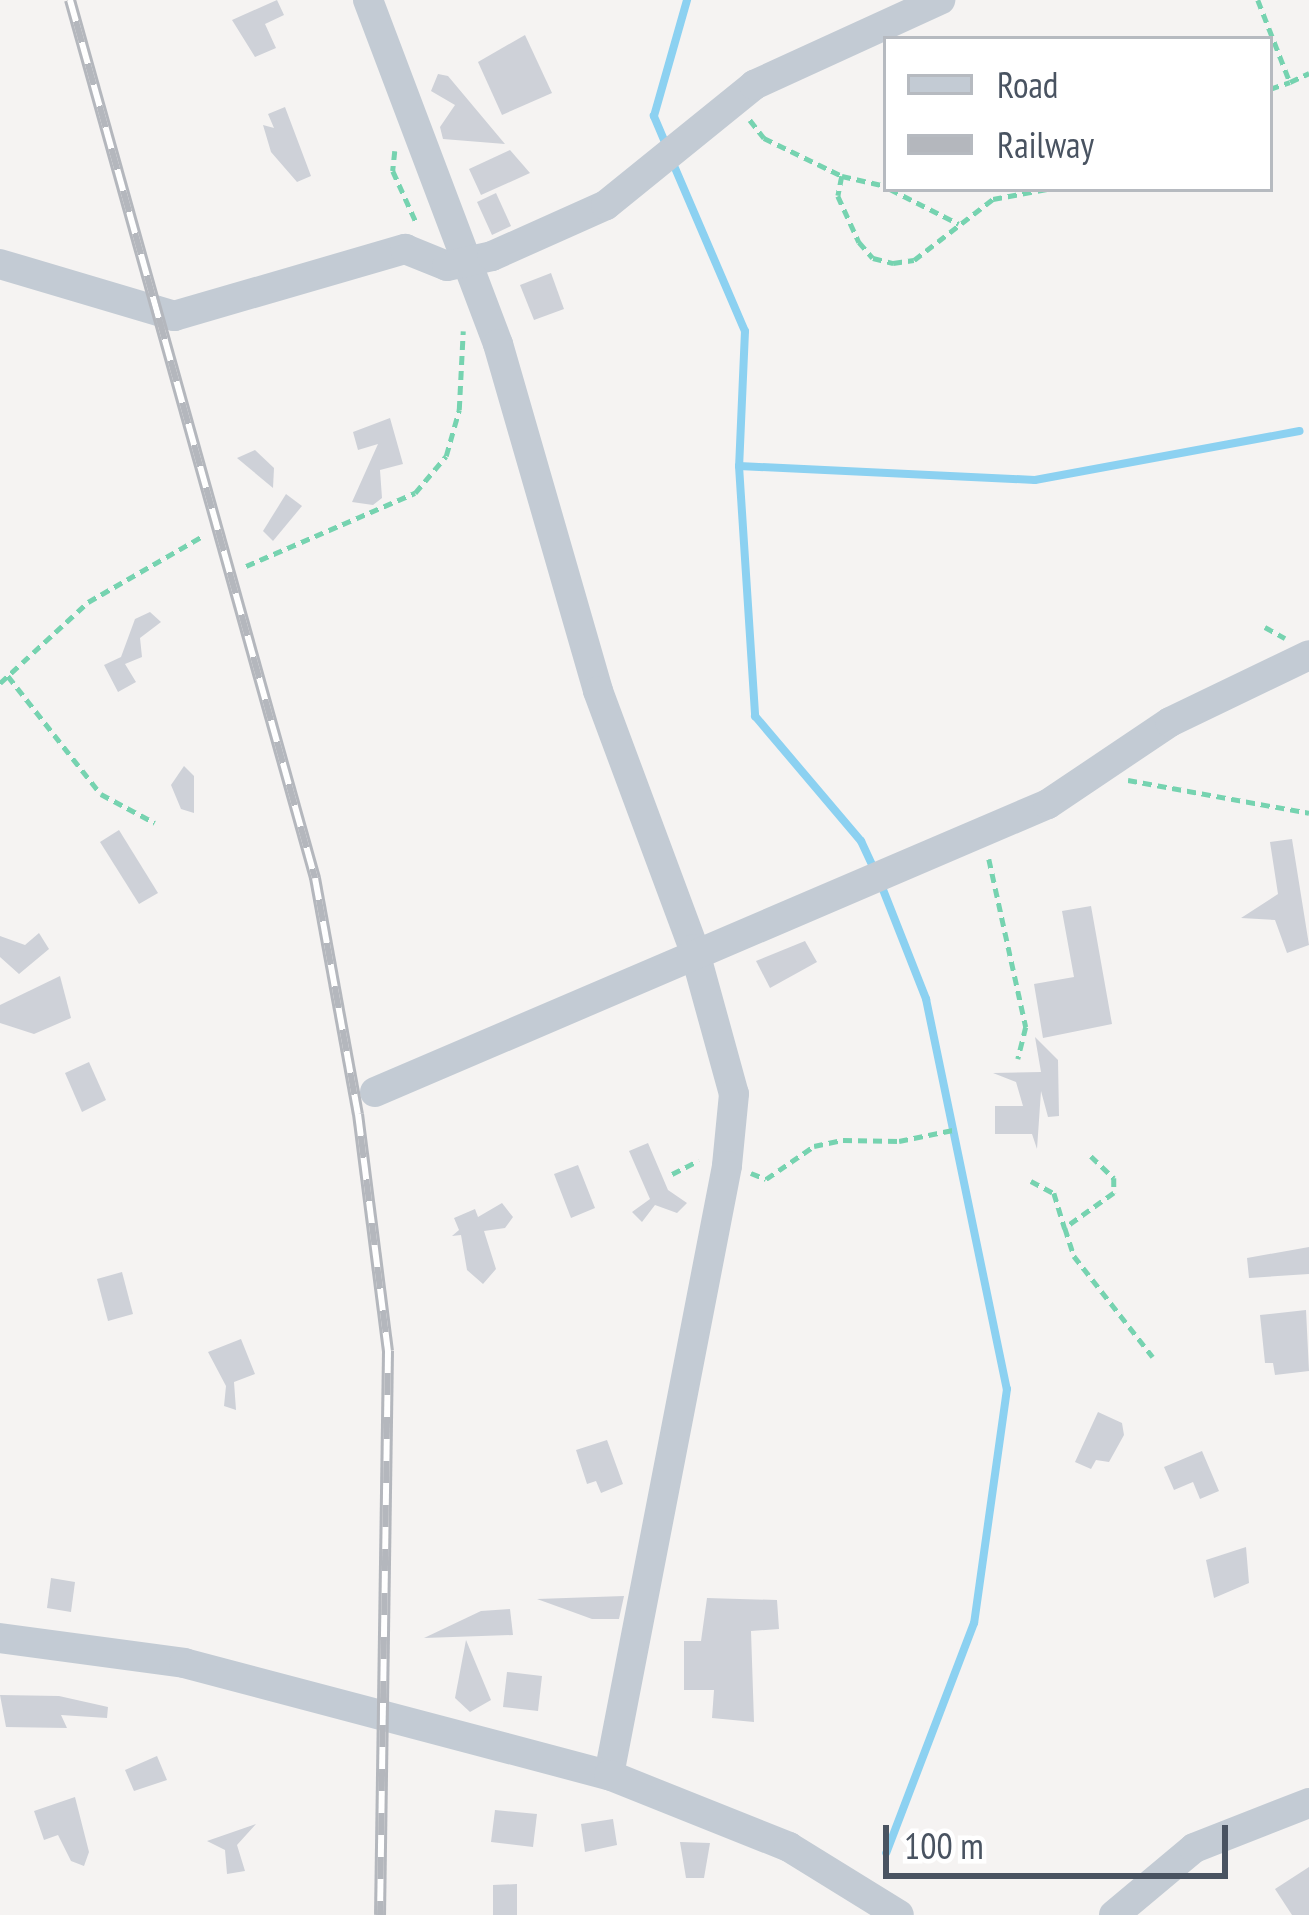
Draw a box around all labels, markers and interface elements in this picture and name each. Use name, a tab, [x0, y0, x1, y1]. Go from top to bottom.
legend	[883, 36, 1273, 192]
text: Road	[997, 61, 1058, 108]
text: Railway	[997, 121, 1094, 168]
scale bar	[889, 1801, 1234, 1875]
text: 100 m	[904, 1822, 984, 1869]

